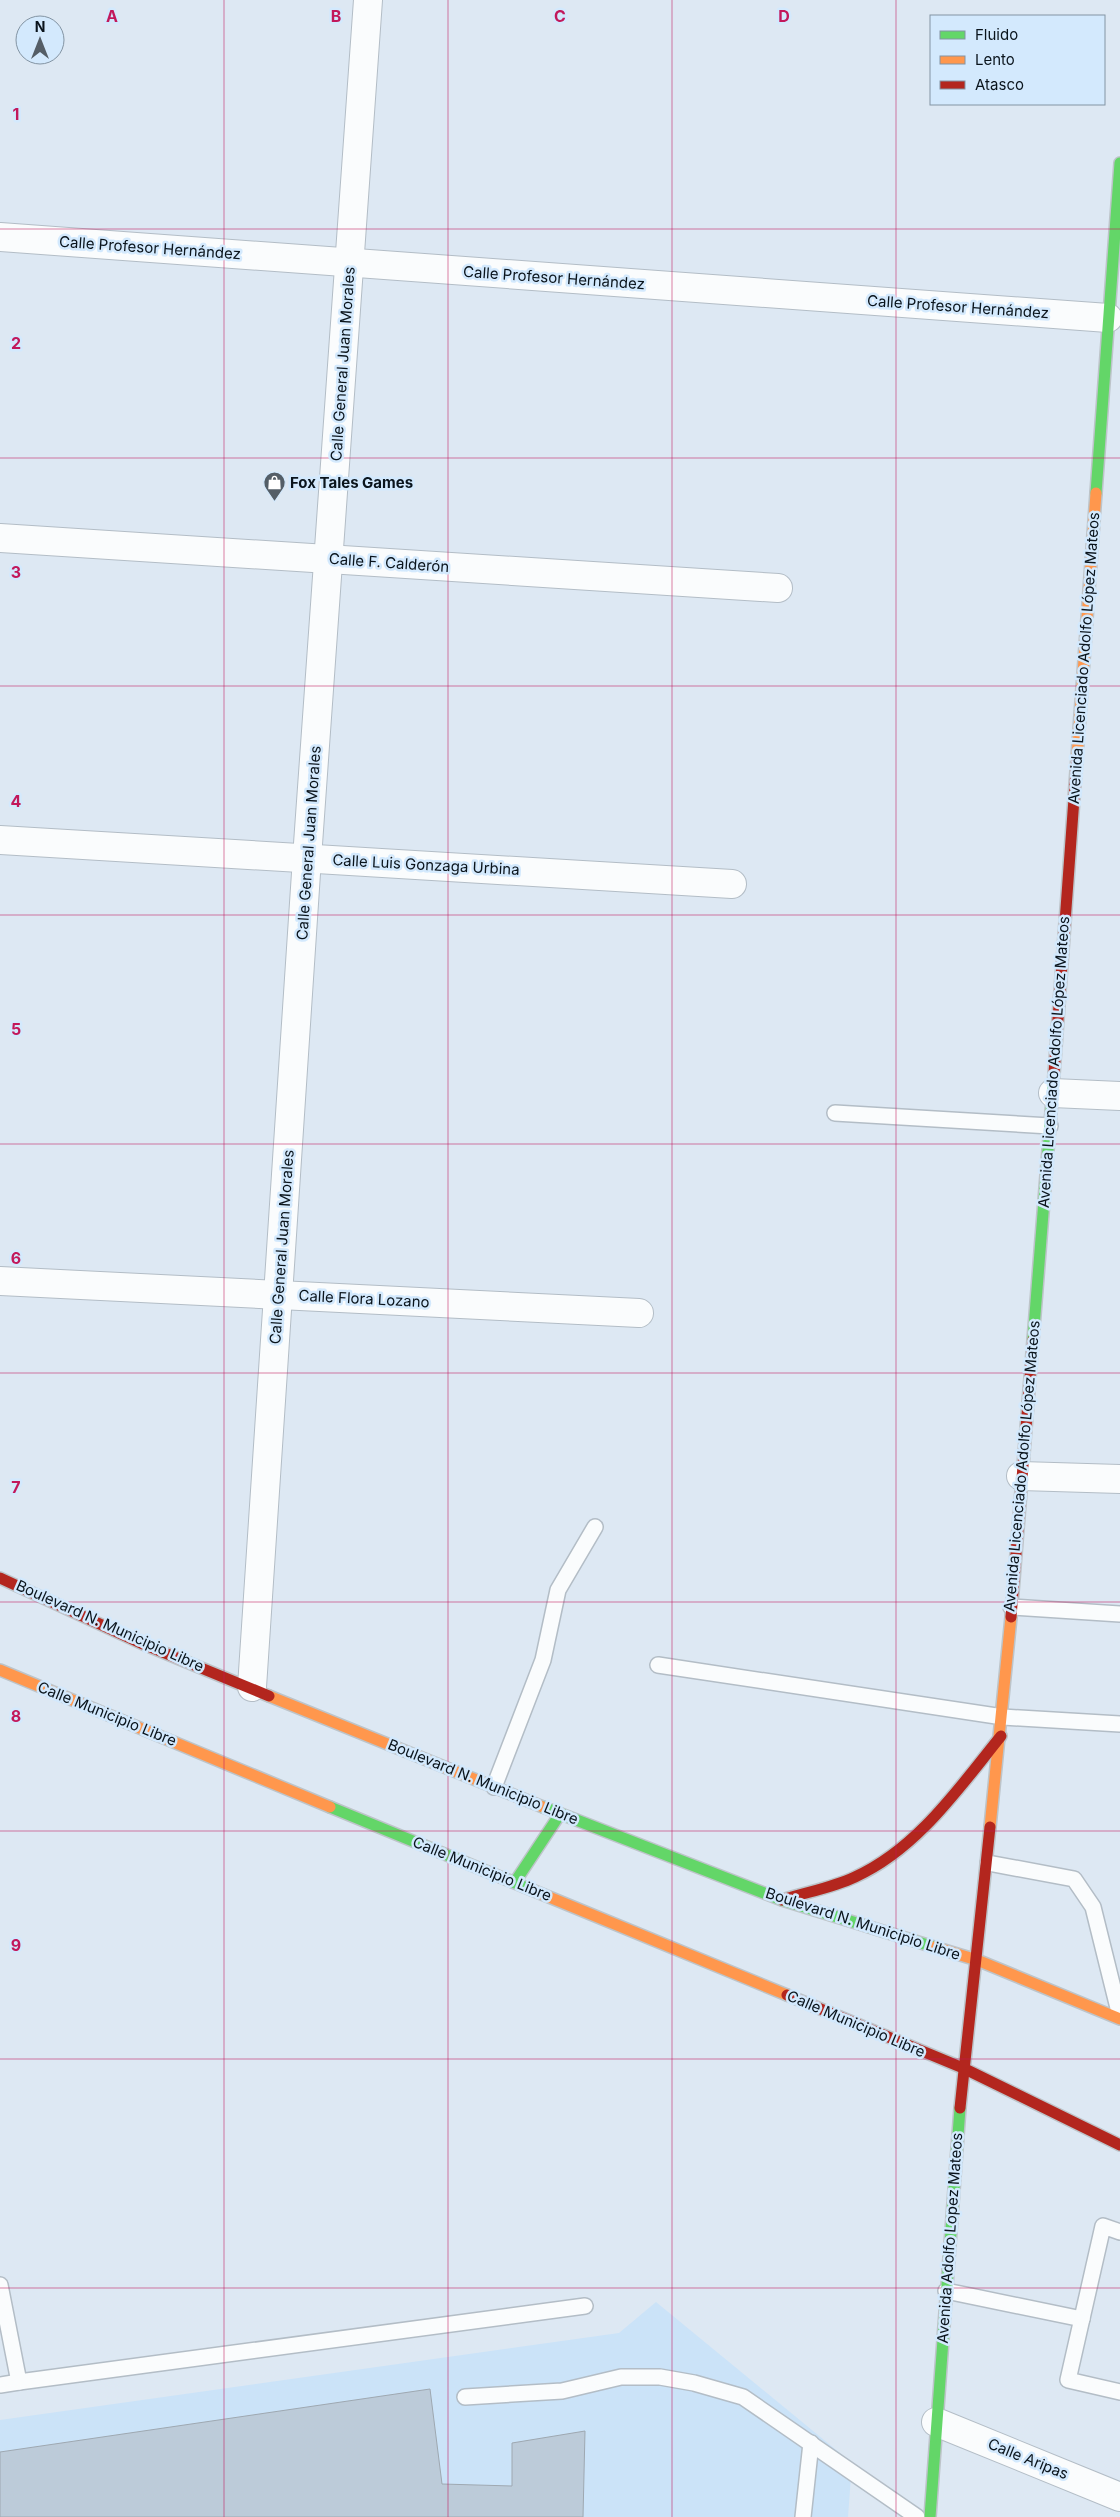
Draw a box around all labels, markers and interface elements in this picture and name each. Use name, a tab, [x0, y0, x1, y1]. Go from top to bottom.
text: A	[106, 6, 118, 26]
text: B	[331, 6, 341, 26]
text: C	[554, 6, 566, 26]
text: D	[778, 6, 790, 26]
north arrow	[15, 15, 65, 65]
legend	[930, 15, 1105, 105]
text: N	[35, 18, 45, 35]
text: Fluido	[975, 25, 1018, 44]
text: Lento	[975, 50, 1015, 69]
text: Atasco	[975, 75, 1024, 94]
text: 1	[13, 104, 19, 124]
street label: Calle Profesor Hernández	[59, 232, 242, 263]
street label: Calle Profesor Hernández	[463, 262, 646, 293]
street label: Calle General Juan Morales	[326, 266, 359, 462]
street label: Calle Profesor Hernández	[867, 291, 1050, 322]
text: 2	[11, 333, 21, 353]
shop icon: Fox Tales Games	[262, 471, 286, 502]
place label: Fox Tales Games	[290, 473, 413, 492]
street label: Avenida Licenciado Adolfo López Mateos	[1064, 511, 1103, 804]
street label: Calle F. Calderón	[328, 549, 450, 576]
text: 3	[11, 562, 21, 582]
street label: Calle General Juan Morales	[292, 745, 325, 941]
text: 4	[11, 791, 22, 811]
street label: Calle Luis Gonzaga Urbina	[332, 850, 520, 879]
street label: Avenida Licenciado Adolfo López Mateos	[1034, 915, 1073, 1208]
text: 5	[11, 1019, 21, 1039]
street label: Calle General Juan Morales	[265, 1149, 298, 1345]
text: 6	[11, 1248, 21, 1268]
street label: Calle Flora Lozano	[298, 1286, 430, 1311]
street label: Avenida Licenciado Adolfo López Mateos	[999, 1319, 1044, 1612]
text: 7	[11, 1477, 21, 1497]
street label: Boulevard N. Municipio Libre	[13, 1575, 207, 1676]
street label: Calle Municipio Libre	[35, 1677, 179, 1750]
text: 8	[11, 1706, 21, 1726]
street label: Boulevard N. Municipio Libre	[385, 1735, 581, 1829]
street label: Calle Municipio Libre	[410, 1832, 554, 1905]
street label: Boulevard N. Municipio Libre	[763, 1883, 963, 1964]
text: 9	[11, 1935, 21, 1955]
street label: Calle Municipio Libre	[784, 1986, 928, 2061]
street label: Avenida Adolfo Lopez Mateos	[933, 2132, 966, 2344]
street label: Calle Aripas	[985, 2434, 1071, 2483]

